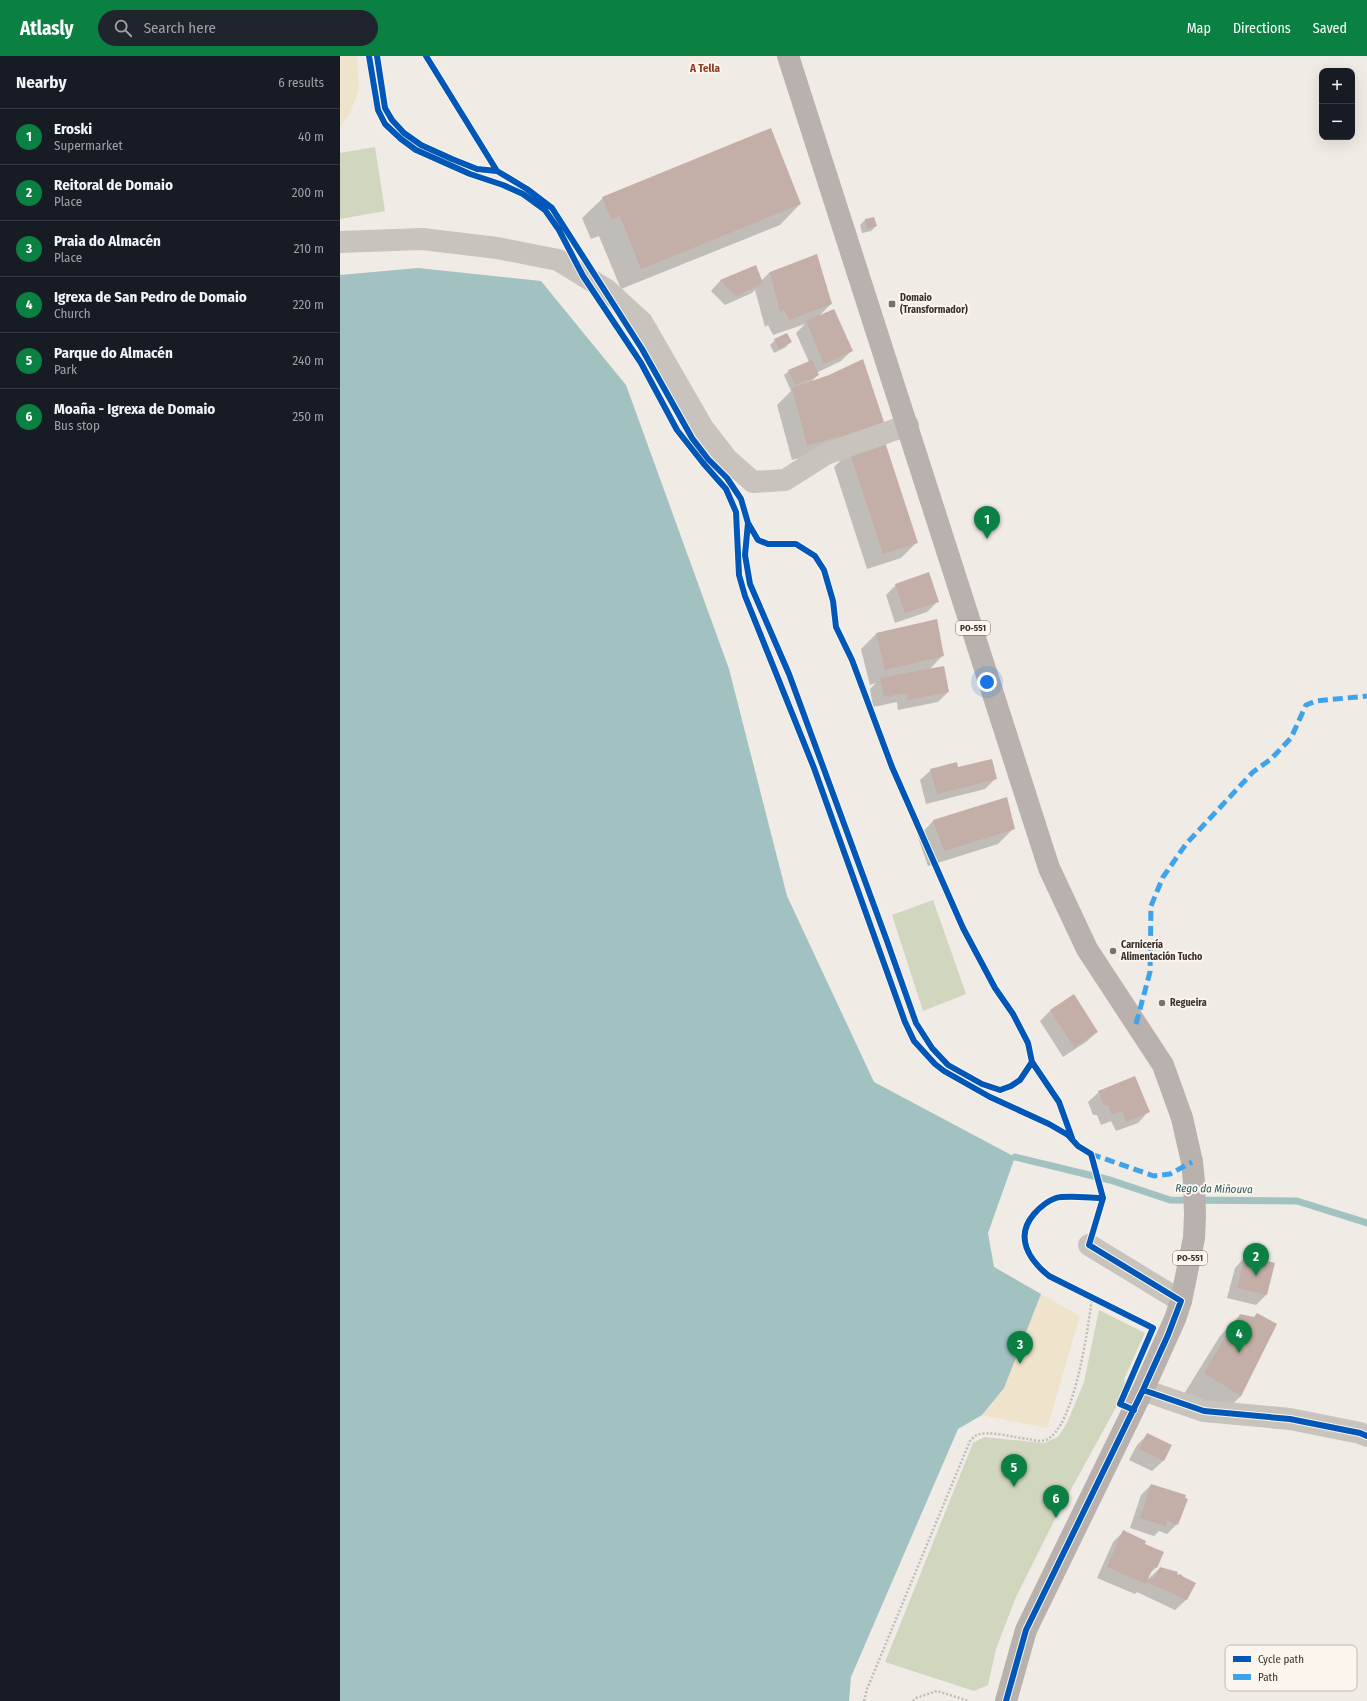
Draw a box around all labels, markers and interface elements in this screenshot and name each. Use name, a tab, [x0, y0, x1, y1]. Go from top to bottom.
search box	[98, 10, 378, 46]
text: Atlasly	[20, 17, 74, 40]
icon: search	[112, 17, 134, 39]
text: Search here	[144, 19, 216, 37]
text: Map	[1187, 20, 1211, 37]
text: Directions	[1233, 20, 1291, 37]
text: Saved	[1313, 20, 1347, 37]
district label: A Tella	[689, 62, 721, 75]
map controls	[1319, 68, 1355, 140]
button: +	[1319, 68, 1355, 104]
text: Nearby	[16, 72, 67, 93]
text: 6 results	[278, 75, 324, 90]
button: −	[1319, 104, 1355, 140]
text: Eroski	[54, 120, 92, 138]
text: 1	[26, 129, 32, 144]
text: 40 m	[298, 129, 324, 144]
text: Supermarket	[54, 138, 123, 153]
text: Reitoral de Domaio	[54, 176, 173, 194]
text: 2	[26, 185, 32, 200]
text: 200 m	[292, 185, 324, 200]
text: Place	[54, 194, 82, 209]
text: Praia do Almacén	[54, 232, 161, 250]
text: 3	[26, 241, 32, 256]
text: 210 m	[294, 241, 324, 256]
text: Place	[54, 250, 82, 265]
text: Igrexa de San Pedro de Domaio	[54, 288, 247, 306]
place label: Domaio (Transformador)	[900, 292, 968, 316]
text: 4	[26, 297, 32, 312]
text: 220 m	[293, 297, 324, 312]
marker: Domaio (Transformador)	[887, 299, 897, 309]
text: Church	[54, 306, 91, 321]
text: Parque do Almacén	[54, 344, 173, 362]
text: 5	[26, 353, 32, 368]
text: 240 m	[292, 353, 324, 368]
text: Park	[54, 362, 77, 377]
text: Moaña - Igrexa de Domaio	[54, 400, 215, 418]
text: 6	[26, 409, 32, 424]
text: 250 m	[292, 409, 324, 424]
text: Bus stop	[54, 418, 100, 433]
pin: 1	[974, 506, 1000, 539]
road number: PO-551	[956, 621, 990, 635]
your location	[977, 672, 997, 692]
place label: Carnicería Alimentación Tucho	[1120, 938, 1203, 963]
marker: Carnicería Alimentación Tucho	[1108, 946, 1118, 956]
place label: Regueira	[1170, 997, 1207, 1009]
marker: Regueira	[1157, 998, 1167, 1008]
water label: Rego da Miñouva	[1175, 1182, 1253, 1196]
pin: 2	[1243, 1243, 1269, 1276]
road number: PO-551	[1173, 1251, 1207, 1265]
pin: 4	[1226, 1320, 1252, 1353]
pin: 3	[1007, 1331, 1033, 1364]
pin: 5	[1001, 1454, 1027, 1487]
pin: 6	[1043, 1485, 1069, 1518]
legend	[1225, 1645, 1357, 1691]
text: Cycle path	[1258, 1653, 1304, 1666]
text: Path	[1258, 1671, 1278, 1684]

